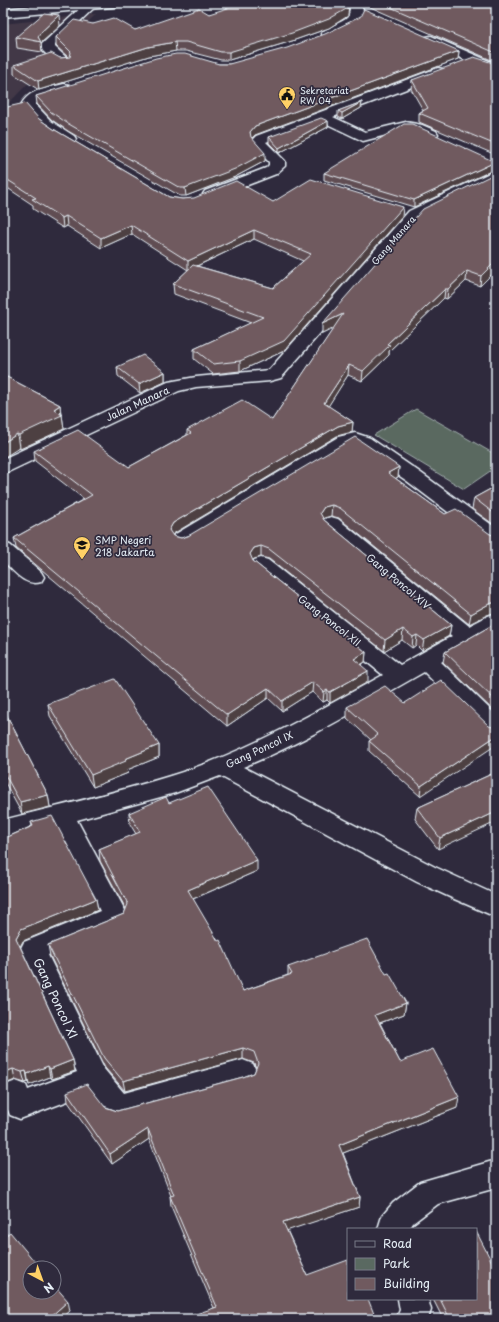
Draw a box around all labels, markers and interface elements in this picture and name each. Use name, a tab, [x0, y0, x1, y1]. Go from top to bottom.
place label: Sekretariat RW 04	[300, 83, 349, 107]
public building icon: Sekretariat RW 04	[277, 85, 297, 110]
street label: Gang Manara	[368, 212, 419, 268]
street label: Jalan Manara	[103, 382, 171, 424]
place label: SMP Negeri 218 Jakarta	[95, 532, 155, 559]
school or university icon: SMP Negeri 218 Jakarta	[72, 535, 92, 560]
street label: Gang Poncol XIV	[364, 550, 434, 612]
street label: Gang Poncol XII	[295, 591, 365, 649]
street label: Gang Poncol IX	[223, 727, 295, 771]
street label: Gang Poncol XI	[29, 955, 83, 1041]
legend	[347, 1228, 477, 1300]
text: Road	[383, 1234, 412, 1252]
text: Park	[383, 1254, 410, 1272]
north arrow	[22, 1260, 62, 1300]
text: Building	[383, 1274, 430, 1292]
text: N	[40, 1279, 58, 1297]

